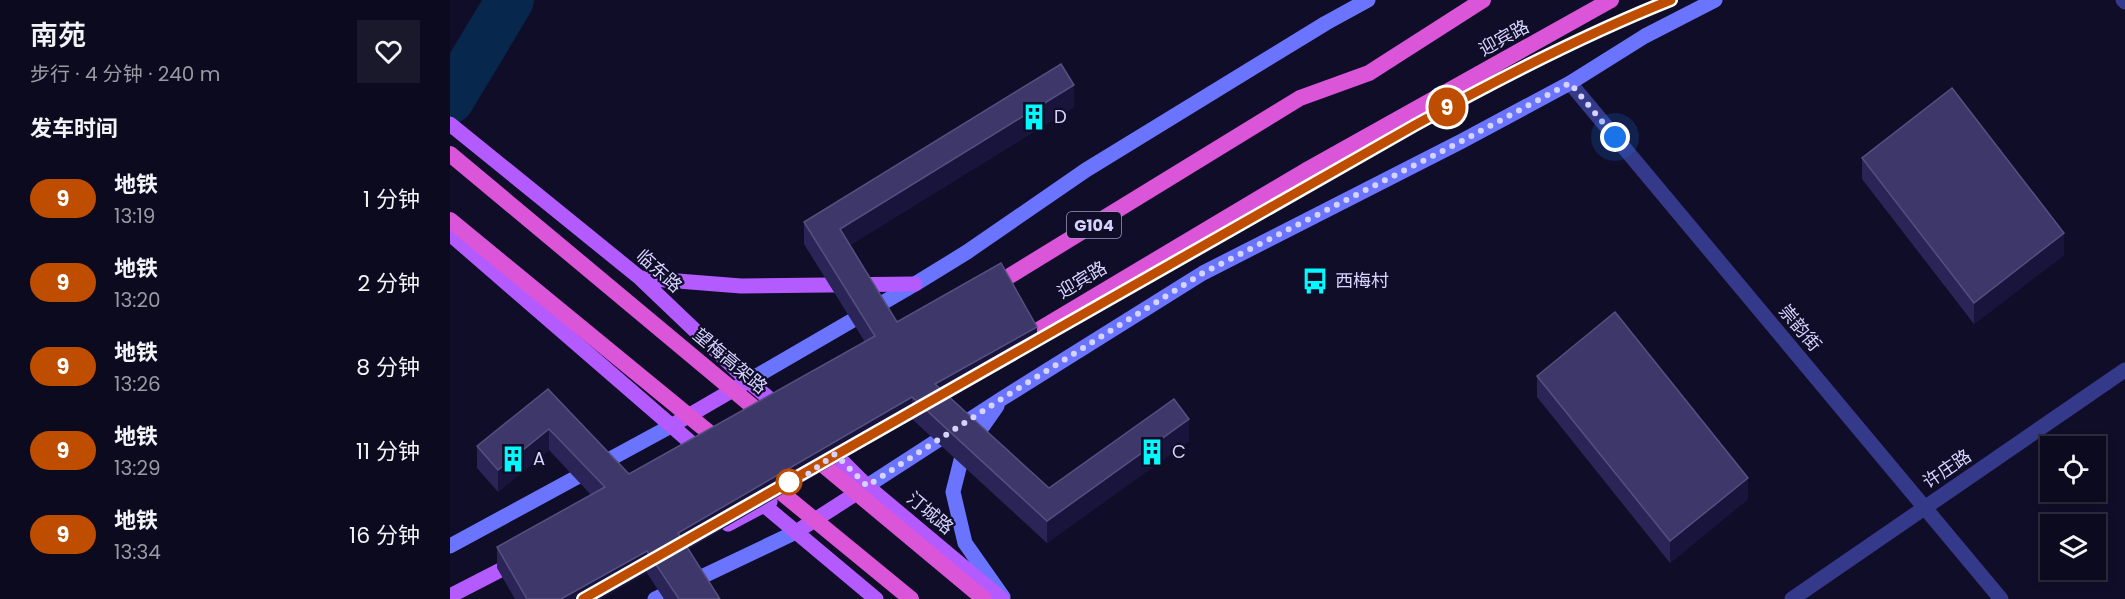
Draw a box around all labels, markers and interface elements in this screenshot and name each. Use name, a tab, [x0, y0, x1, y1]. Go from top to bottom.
street label: 迎宾路	[1474, 14, 1533, 62]
text: 南苑	[30, 16, 86, 55]
button: heart	[357, 20, 420, 83]
text: 步行 · 4 分钟 · 240 m	[30, 60, 220, 88]
line badge: 9	[1428, 88, 1466, 126]
text: 9	[1441, 93, 1453, 122]
building icon: D	[1019, 102, 1049, 132]
place label: D	[1054, 104, 1067, 129]
text: 发车时间	[30, 113, 118, 144]
your location	[1600, 122, 1630, 152]
text: 地铁	[114, 169, 158, 200]
text: 9	[57, 184, 69, 213]
text: 1 分钟	[363, 184, 420, 215]
text: 13:19	[114, 202, 155, 230]
road number: G104	[1067, 212, 1121, 238]
street label: 临东路	[631, 243, 688, 298]
text: 地铁	[114, 253, 158, 284]
street label: 迎宾路	[1052, 255, 1111, 304]
bus stop icon: 西梅村	[1300, 266, 1330, 296]
text: 9	[57, 268, 69, 297]
text: 2 分钟	[357, 268, 420, 299]
place label: 西梅村	[1335, 268, 1389, 293]
text: 13:20	[114, 286, 161, 314]
street label: 崇韵街	[1773, 299, 1827, 356]
street label: 望梅高架路	[688, 322, 773, 399]
text: 地铁	[114, 337, 158, 368]
text: 9	[57, 352, 69, 381]
text: 8 分钟	[356, 352, 420, 383]
text: 13:26	[114, 370, 161, 398]
text: 地铁	[114, 421, 158, 452]
text: 9	[57, 436, 69, 465]
text: 11 分钟	[356, 436, 420, 467]
map controls	[2040, 436, 2106, 580]
button: locate	[2040, 436, 2106, 502]
building icon: C	[1137, 437, 1167, 467]
place label: C	[1172, 439, 1186, 464]
street label: 许庄路	[1917, 443, 1976, 494]
building icon: A	[498, 444, 528, 474]
place label: A	[533, 446, 545, 471]
text: 13:29	[114, 454, 161, 482]
unlabelled marker	[776, 469, 802, 495]
street label: 汀城路	[902, 486, 959, 540]
text: 地铁	[114, 505, 158, 536]
button: layers	[2040, 514, 2106, 580]
text: 9	[57, 520, 69, 549]
text: 16 分钟	[349, 520, 420, 551]
text: 13:34	[114, 538, 161, 566]

